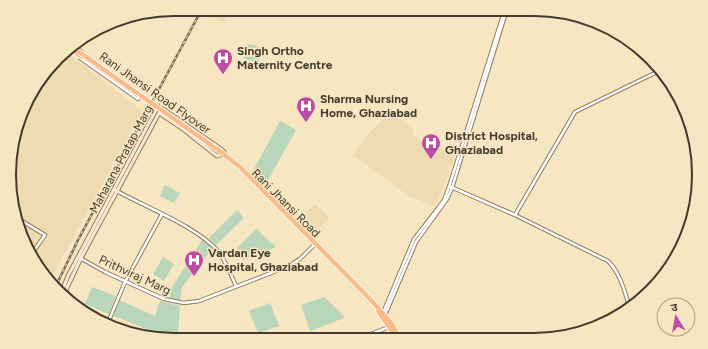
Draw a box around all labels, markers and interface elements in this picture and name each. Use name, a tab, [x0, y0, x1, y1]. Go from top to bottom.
place label: Singh Ortho Maternity Centre	[237, 44, 333, 72]
hospital icon: Singh Ortho Maternity Centre	[212, 47, 234, 75]
street label: Rani Jhansi Road Flyover	[97, 49, 213, 137]
place label: Sharma Nursing Home, Ghaziabad	[320, 92, 417, 120]
hospital icon: Sharma Nursing Home, Ghaziabad	[295, 95, 317, 123]
street label: Maharana Pratap Marg	[87, 103, 155, 215]
place label: District Hospital, Ghaziabad	[445, 129, 538, 157]
hospital icon: District Hospital, Ghaziabad	[420, 132, 442, 160]
street label: Rani Jhansi Road	[249, 166, 323, 240]
place label: Vardan Eye Hospital, Ghaziabad	[208, 246, 318, 274]
hospital icon: Vardan Eye Hospital, Ghaziabad	[183, 249, 205, 277]
street label: Prithviraj Marg	[97, 252, 173, 298]
north arrow	[656, 297, 696, 337]
text: उ	[670, 301, 679, 315]

